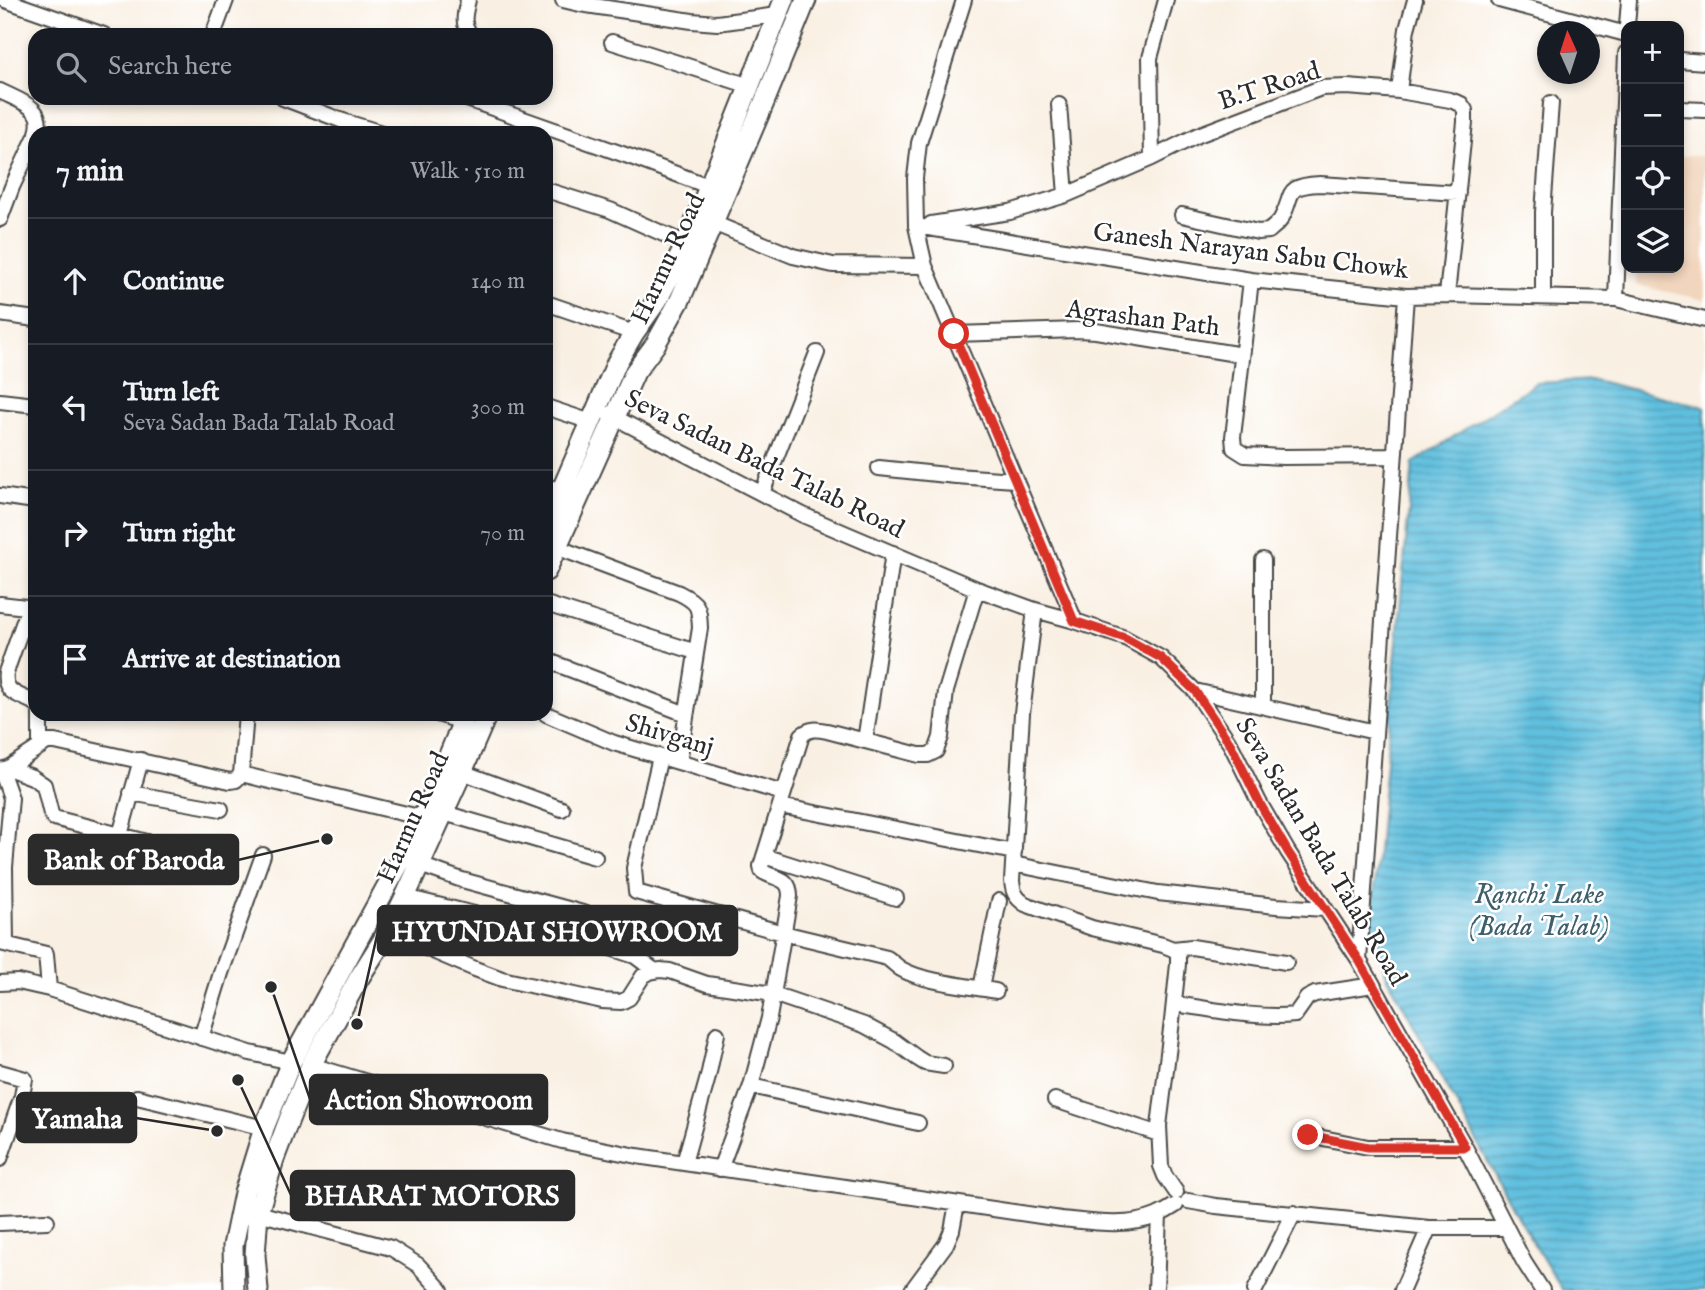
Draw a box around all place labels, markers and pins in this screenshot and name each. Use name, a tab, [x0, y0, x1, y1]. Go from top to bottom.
callout: Bank of Baroda	[29, 835, 238, 884]
callout: HYUNDAI SHOWROOM	[378, 906, 737, 955]
callout: Action Showroom	[310, 1075, 547, 1124]
callout: Yamaha	[17, 1093, 136, 1142]
callout: BHARAT MOTORS	[291, 1171, 574, 1220]

